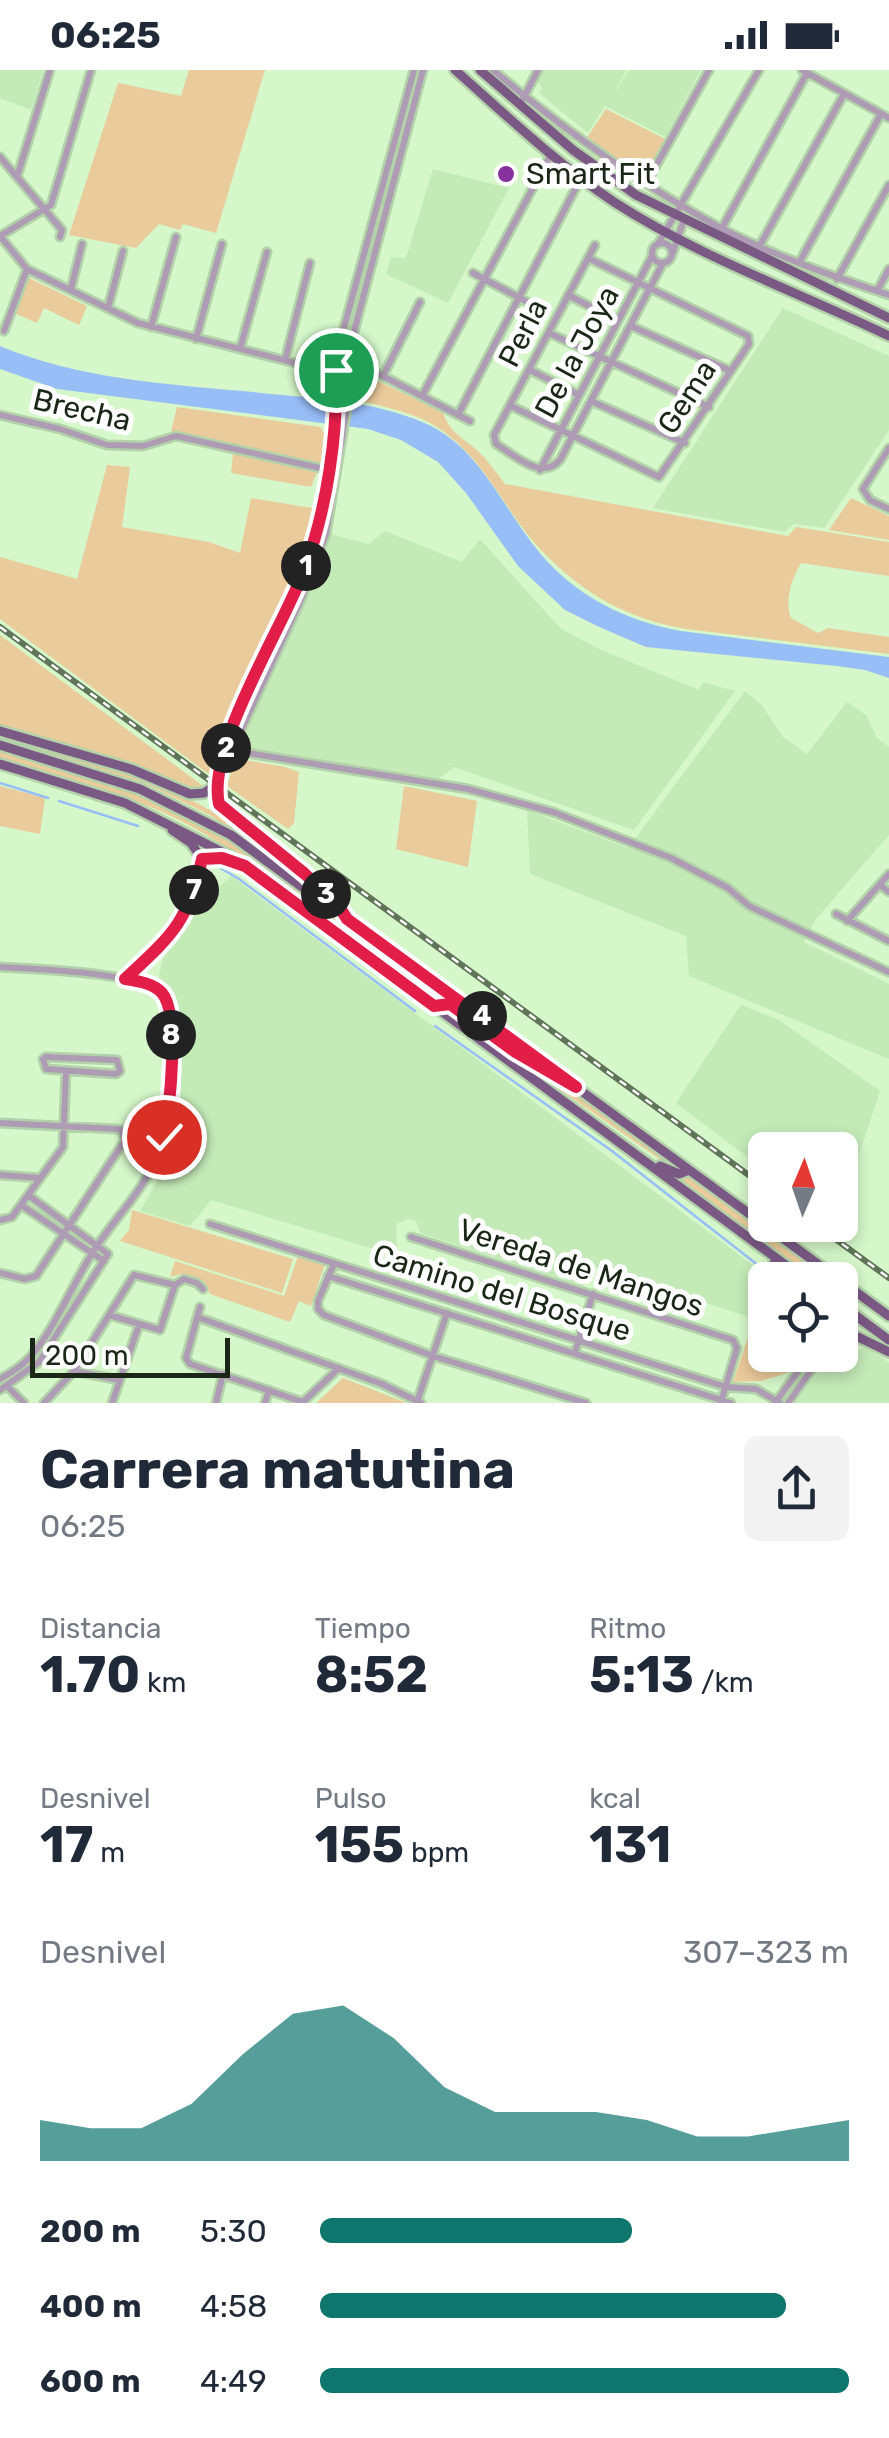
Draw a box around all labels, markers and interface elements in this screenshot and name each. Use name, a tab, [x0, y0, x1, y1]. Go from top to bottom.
text: 06:25	[50, 12, 161, 58]
place label: Smart Fit	[526, 156, 655, 192]
marker: Smart Fit	[495, 163, 517, 185]
street label: De la Joya	[527, 280, 627, 424]
street label: Perla	[491, 293, 555, 373]
pin	[294, 328, 379, 413]
icon: arrive	[309, 343, 364, 398]
street label: Gema	[650, 353, 724, 441]
street label: Brecha	[30, 381, 134, 439]
pin: 1	[281, 541, 331, 591]
text: 1	[299, 549, 313, 582]
pin: 2	[201, 723, 251, 773]
text: 2	[217, 731, 235, 764]
pin: 7	[169, 865, 219, 915]
pin: 3	[301, 869, 351, 919]
text: 7	[186, 873, 202, 906]
text: 3	[317, 877, 335, 910]
pin: 4	[457, 991, 507, 1041]
text: 4	[472, 999, 492, 1032]
pin: 8	[146, 1010, 196, 1060]
text: 8	[162, 1018, 180, 1051]
pin	[122, 1095, 207, 1180]
icon: check	[137, 1110, 192, 1165]
north arrow	[748, 1132, 858, 1242]
map controls	[748, 1132, 858, 1372]
street label: Vereda de Mangos	[454, 1211, 708, 1325]
street label: Camino del Bosque	[369, 1237, 635, 1349]
button: locate	[748, 1262, 858, 1372]
scale bar	[30, 1333, 230, 1378]
text: 200 m	[45, 1339, 129, 1372]
button: share	[744, 1436, 849, 1541]
text: Carrera matutina	[40, 1437, 515, 1502]
text: 06:25	[40, 1507, 126, 1545]
text: Distancia	[40, 1612, 161, 1645]
text: Tiempo	[315, 1612, 411, 1645]
text: Ritmo	[589, 1612, 666, 1645]
text: 1.70	[40, 1645, 140, 1705]
text: 8:52	[315, 1645, 428, 1705]
text: 5:13	[589, 1645, 694, 1705]
text: km	[140, 1666, 186, 1699]
text: /km	[694, 1666, 754, 1699]
text: Desnivel	[40, 1782, 150, 1815]
text: Pulso	[315, 1782, 387, 1815]
text: kcal	[589, 1782, 641, 1815]
text: 17	[40, 1815, 94, 1875]
text: 155	[315, 1815, 404, 1875]
text: 131	[589, 1815, 671, 1875]
text: m	[94, 1836, 125, 1869]
text: bpm	[404, 1836, 469, 1869]
text: Desnivel	[40, 1933, 166, 1971]
text: 307–323 m	[683, 1933, 849, 1971]
text: 200 m	[40, 2212, 140, 2250]
text: 5:30	[200, 2212, 267, 2250]
text: 400 m	[40, 2287, 142, 2325]
text: 4:58	[200, 2287, 267, 2325]
text: 600 m	[40, 2362, 140, 2400]
text: 4:49	[200, 2362, 267, 2400]

